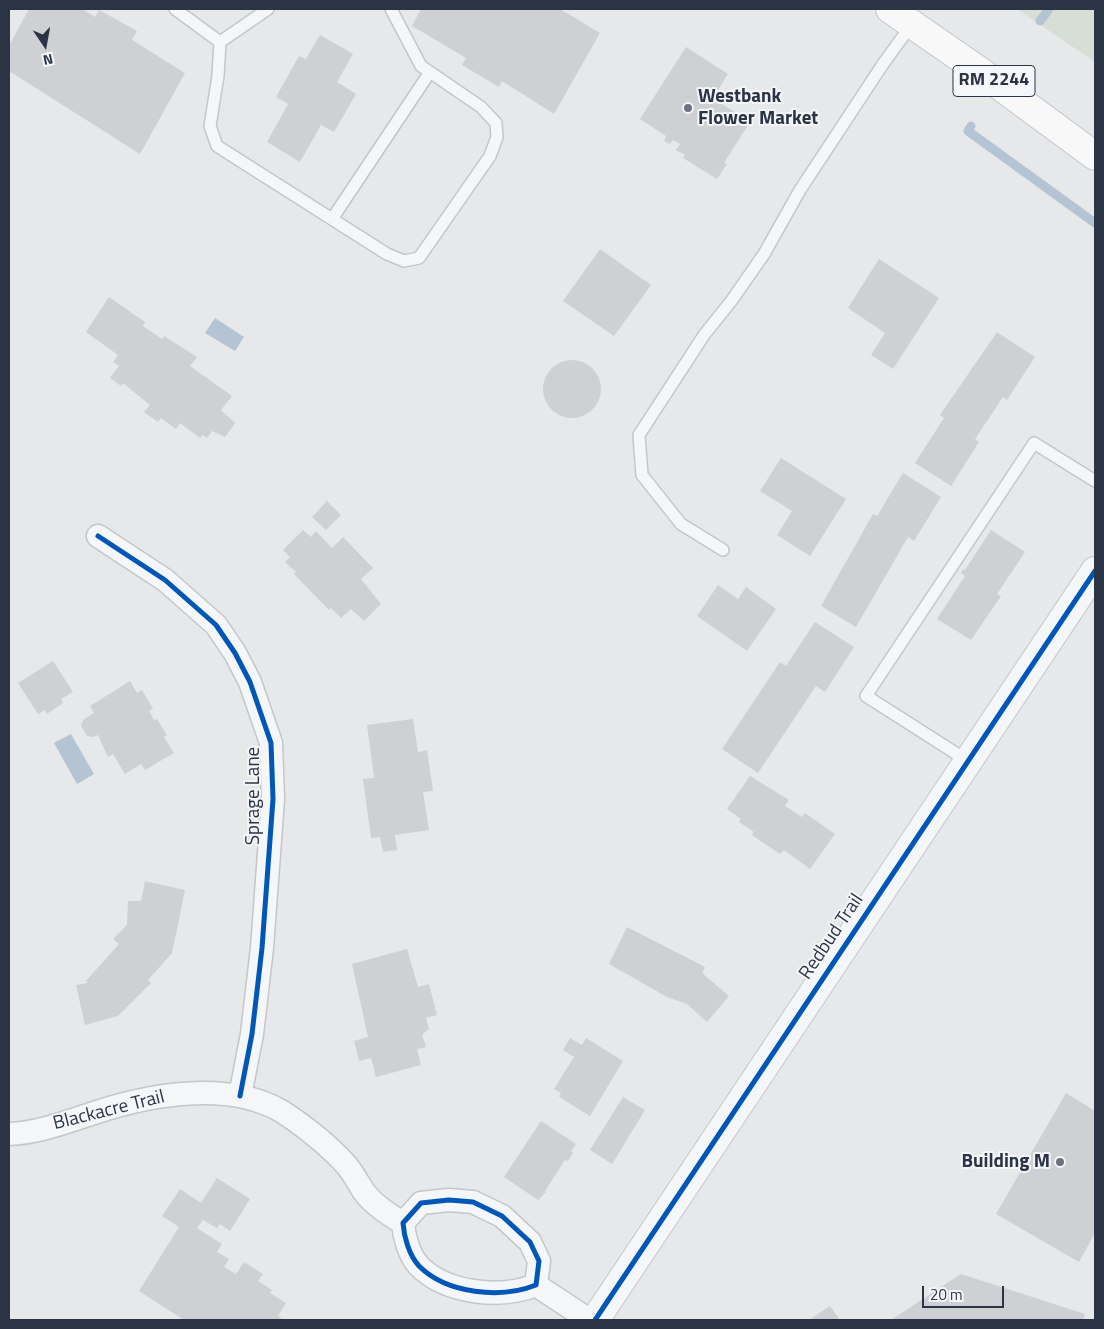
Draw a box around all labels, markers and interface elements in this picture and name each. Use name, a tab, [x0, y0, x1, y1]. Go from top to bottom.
north arrow	[20, 20, 70, 70]
text: N	[41, 49, 55, 71]
road number: RM 2244	[953, 66, 1035, 96]
place label: Westbank Flower Market	[698, 86, 818, 130]
marker: Westbank Flower Market	[682, 102, 694, 114]
street label: Sprage Lane	[243, 747, 265, 845]
street label: Redbud Trail	[795, 890, 869, 984]
street label: Blackacre Trail	[51, 1086, 167, 1136]
place label: Building M	[961, 1151, 1050, 1173]
marker: Building M	[1054, 1156, 1066, 1168]
scale bar	[924, 1276, 1006, 1308]
text: 20 m	[930, 1283, 963, 1306]

